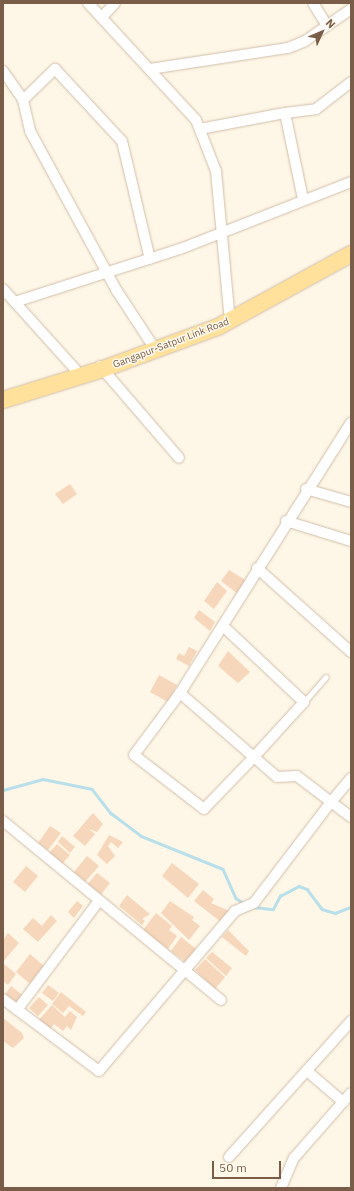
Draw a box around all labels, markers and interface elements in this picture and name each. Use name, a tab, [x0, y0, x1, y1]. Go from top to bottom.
north arrow	[302, 12, 342, 52]
text: N	[323, 16, 338, 31]
street label: Gangapur-Satpur Link Road	[111, 315, 231, 371]
scale bar	[214, 1153, 283, 1179]
text: 50 m	[219, 1160, 247, 1175]

